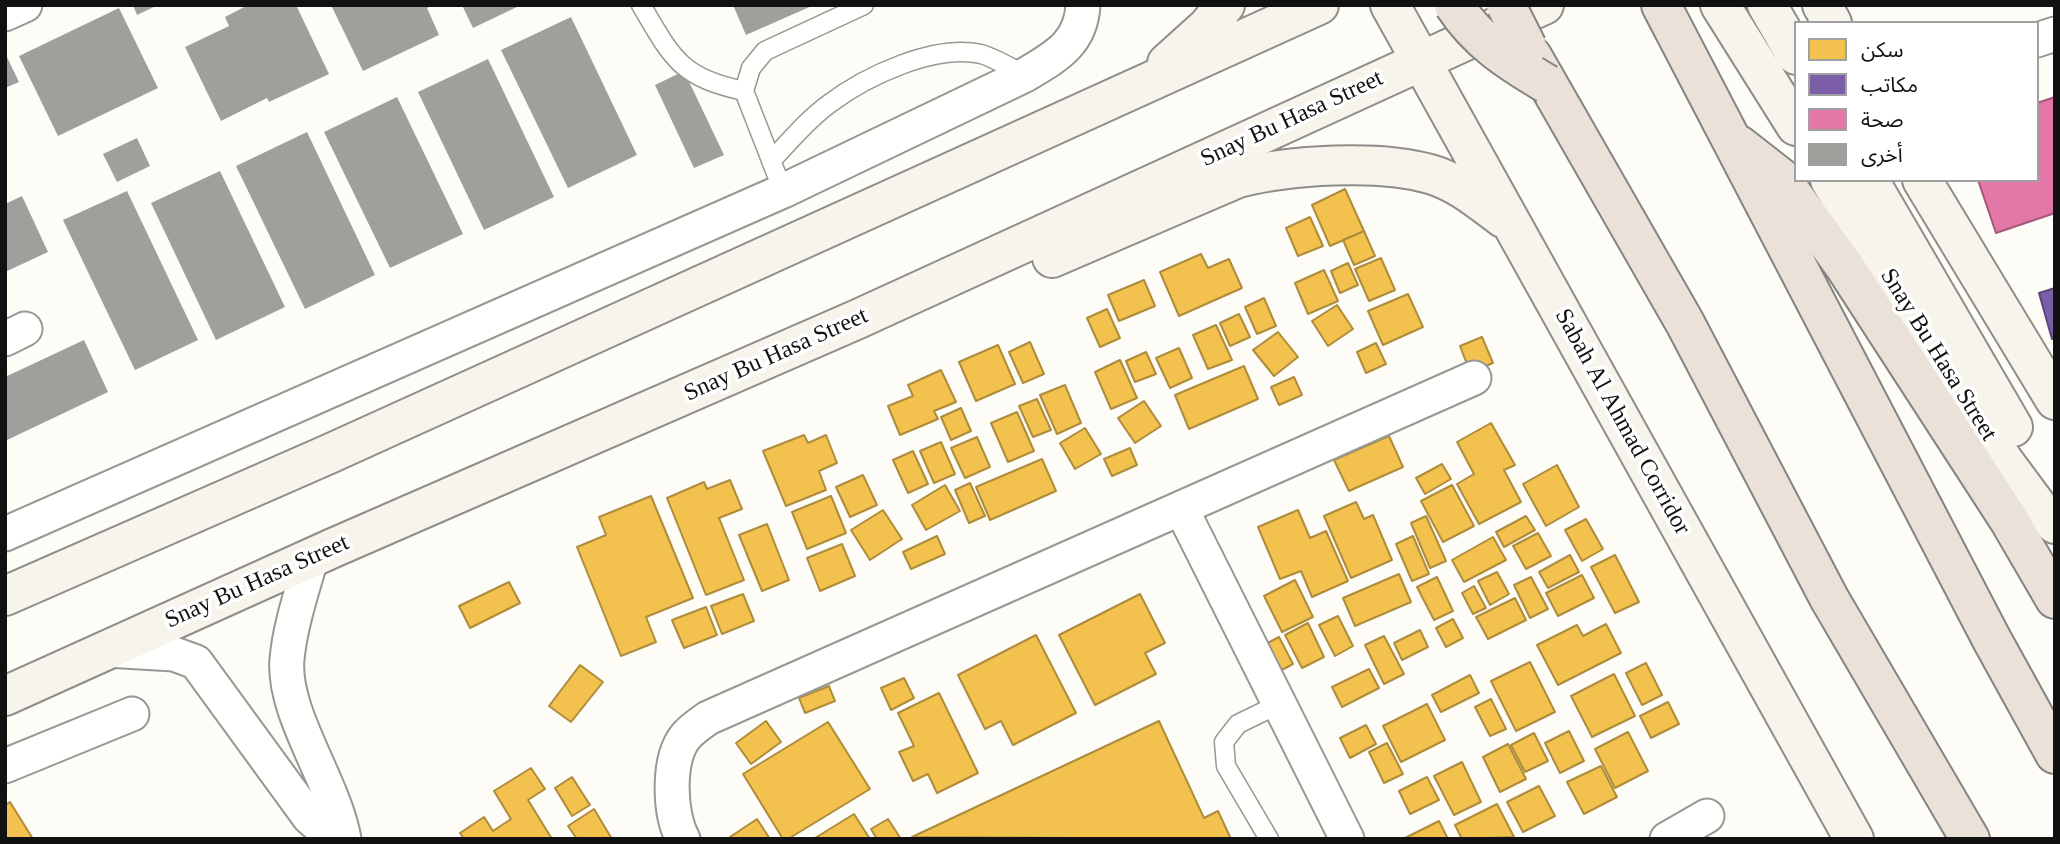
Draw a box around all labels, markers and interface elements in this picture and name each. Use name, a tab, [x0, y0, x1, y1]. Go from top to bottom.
legend	[1794, 21, 2039, 182]
text: سكن	[1861, 38, 1903, 62]
street label: Snay Bu Hasa Street	[1196, 64, 1388, 174]
text: مكاتب	[1861, 73, 1918, 97]
text: صحة	[1861, 108, 1904, 132]
text: أخرى	[1861, 143, 1903, 167]
street label: Snay Bu Hasa Street	[1873, 263, 2003, 447]
street label: Snay Bu Hasa Street	[680, 302, 872, 408]
street label: Sabah Al Ahmad Corridor	[1548, 304, 1696, 540]
street label: Snay Bu Hasa Street	[161, 529, 353, 635]

